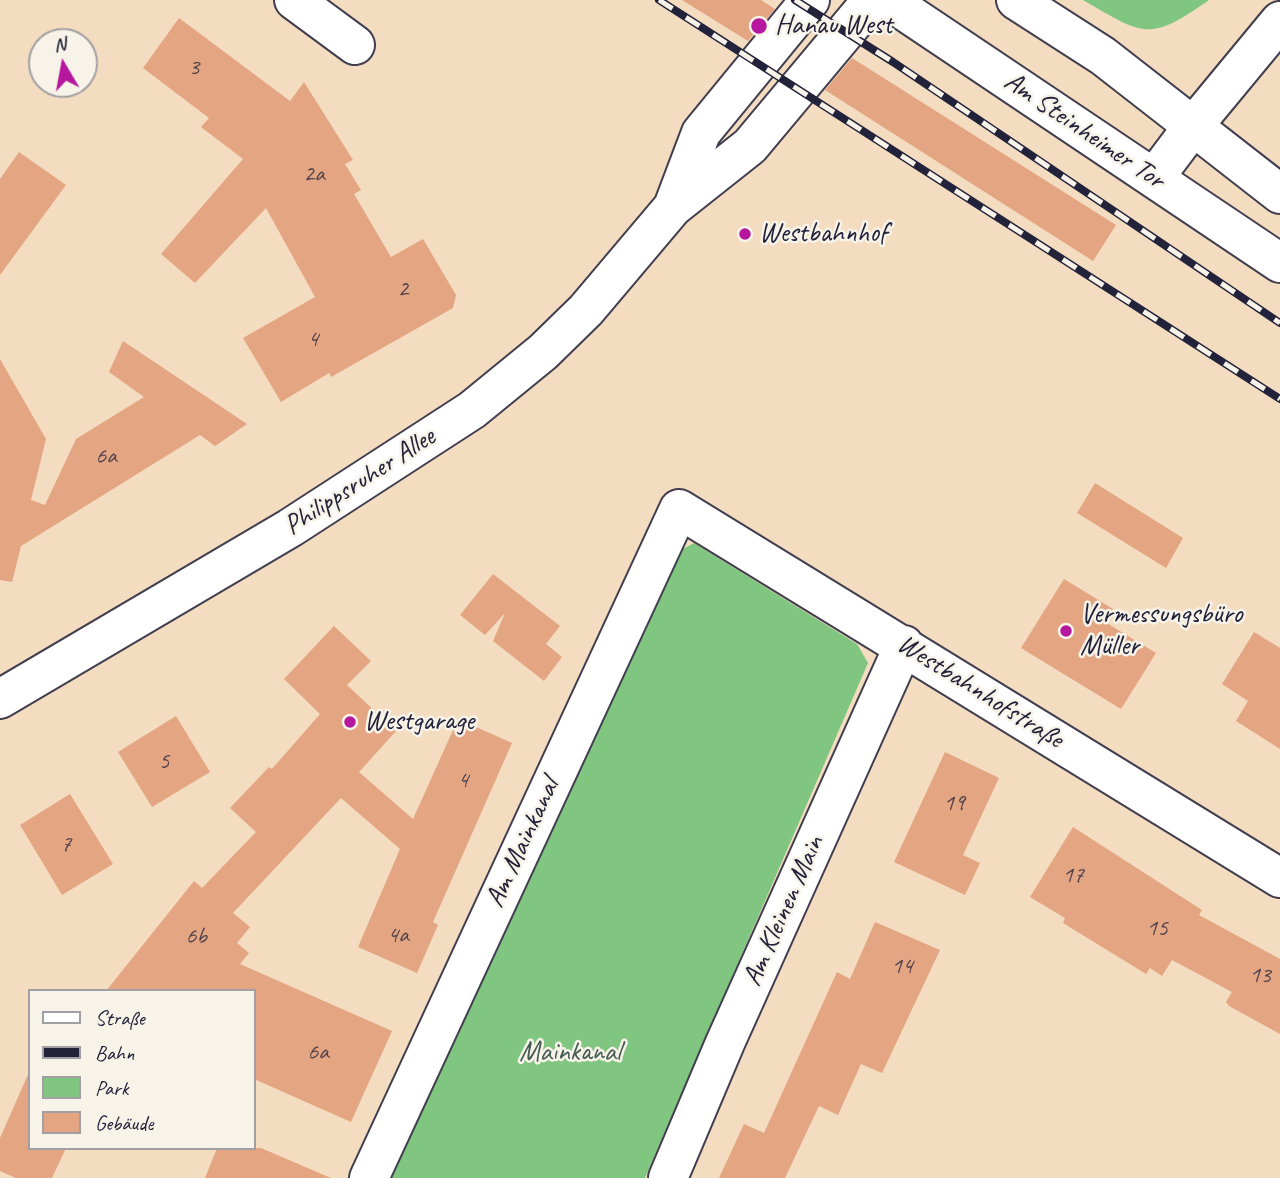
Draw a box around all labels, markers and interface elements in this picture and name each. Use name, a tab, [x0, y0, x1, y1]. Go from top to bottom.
place label: Hanau West	[775, 9, 892, 43]
marker: Hanau West	[749, 16, 769, 36]
north arrow	[28, 28, 98, 98]
text: N	[52, 31, 68, 57]
house number: 3	[189, 54, 199, 82]
street label: Am Steinheimer Tor	[998, 65, 1170, 197]
house number: 2a	[303, 161, 325, 189]
place label: Westbahnhof	[759, 217, 887, 251]
marker: Westbahnhof	[737, 226, 753, 242]
house number: 2	[398, 276, 408, 304]
house number: 4	[308, 326, 318, 354]
street label: Philippsruher Allee	[278, 421, 442, 543]
house number: 6a	[95, 443, 117, 471]
place label: Vermessungsbüro Müller	[1080, 598, 1242, 664]
marker: Vermessungsbüro Müller	[1058, 623, 1074, 639]
street label: Westbahnhofstraße	[891, 628, 1069, 756]
place label: Westgarage	[364, 705, 474, 739]
marker: Westgarage	[342, 714, 358, 730]
house number: 5	[159, 748, 169, 776]
house number: 4	[458, 767, 468, 795]
street label: Am Mainkanal	[479, 773, 567, 913]
house number: 19	[943, 790, 965, 818]
house number: 7	[61, 831, 71, 859]
street label: Am Kleinen Main	[736, 831, 832, 991]
house number: 17	[1062, 862, 1084, 890]
house number: 15	[1146, 915, 1168, 943]
house number: 4a	[387, 922, 409, 950]
house number: 6b	[185, 923, 207, 951]
house number: 14	[891, 953, 913, 981]
house number: 13	[1249, 962, 1271, 990]
legend	[28, 989, 256, 1150]
text: Straße	[95, 1005, 145, 1031]
park label: Mainkanal	[519, 1036, 621, 1070]
house number: 6a	[307, 1039, 329, 1067]
text: Bahn	[95, 1040, 134, 1066]
text: Park	[95, 1075, 128, 1101]
text: Gebäude	[95, 1110, 153, 1136]

